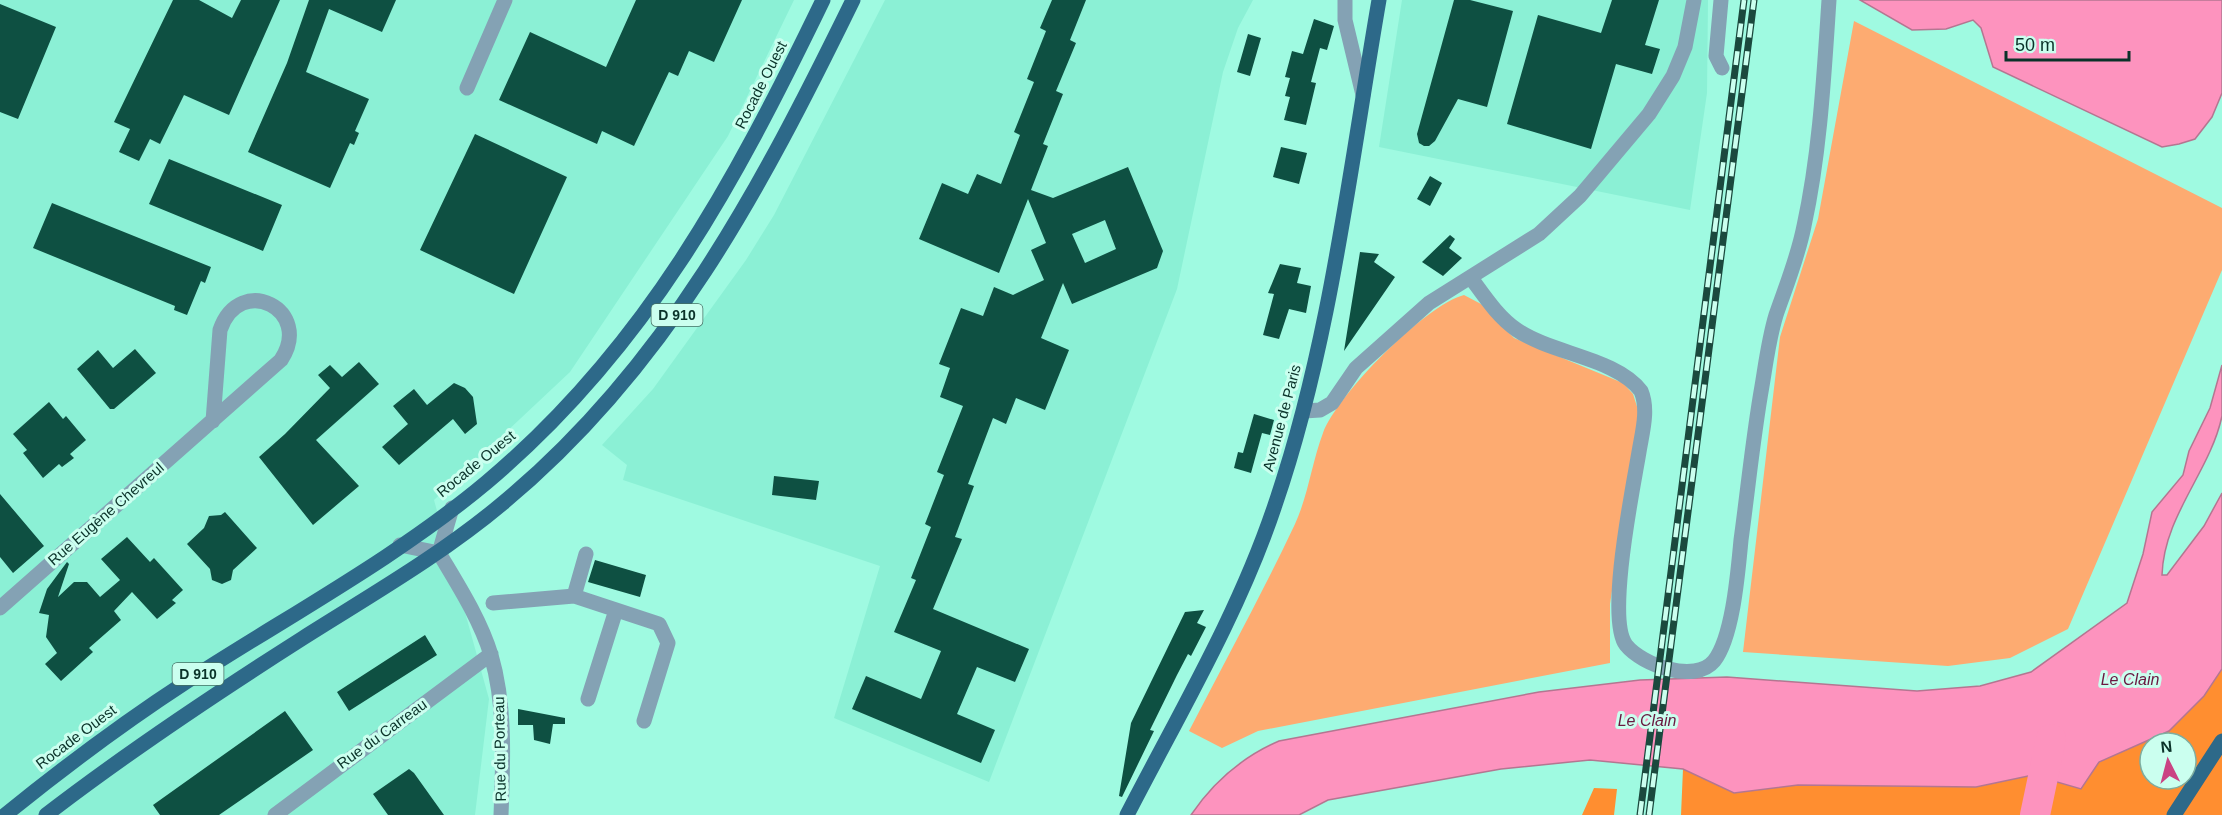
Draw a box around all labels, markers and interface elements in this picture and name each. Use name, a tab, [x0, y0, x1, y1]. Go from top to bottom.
scale bar	[2006, 24, 2129, 62]
text: 50 m	[2015, 35, 2055, 55]
street label: Rocade Ouest	[731, 37, 790, 131]
road number: D 910	[652, 304, 702, 326]
street label: Avenue de Paris	[1259, 363, 1304, 473]
street label: Rocade Ouest	[433, 426, 519, 500]
street label: Rue Eugène Chevreul	[44, 459, 167, 568]
road number: D 910	[172, 663, 224, 685]
water label: Le Clain	[2101, 671, 2159, 688]
street label: Rue du Carreau	[334, 695, 430, 772]
street label: Rue du Porteau	[490, 696, 509, 802]
street label: Rocade Ouest	[32, 700, 120, 772]
water label: Le Clain	[1618, 712, 1676, 729]
north arrow	[2138, 731, 2198, 791]
text: N	[2160, 738, 2173, 756]

